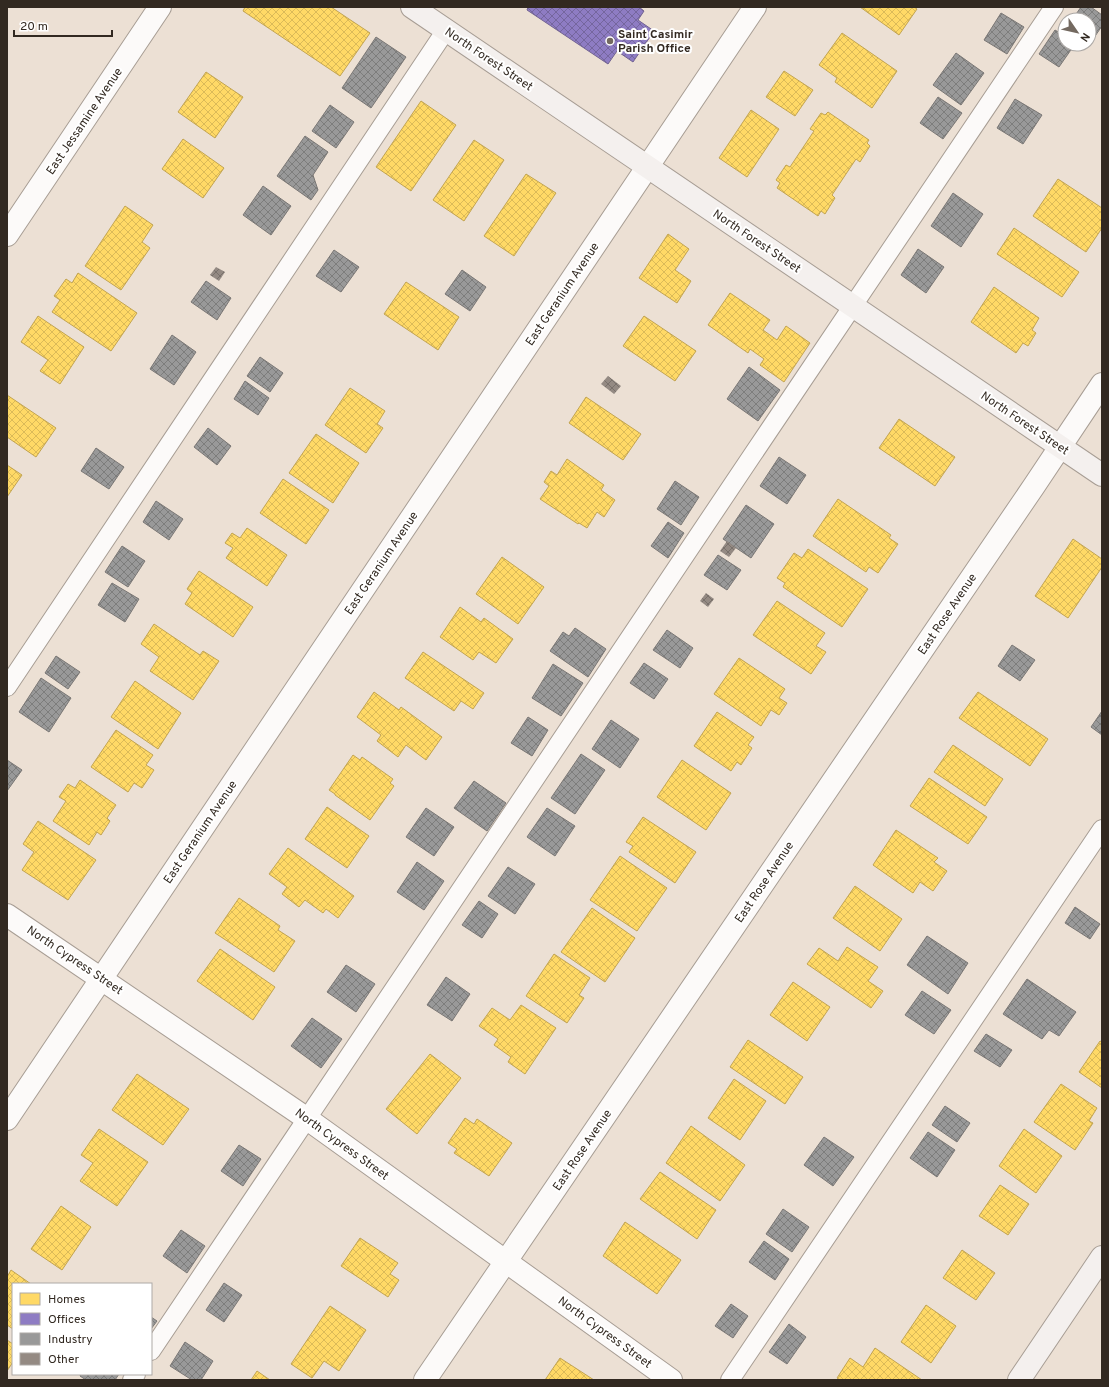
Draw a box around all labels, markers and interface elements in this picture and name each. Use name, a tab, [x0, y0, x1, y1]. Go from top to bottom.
scale bar	[14, 12, 112, 38]
north arrow	[1057, 12, 1097, 52]
text: 20 m	[20, 19, 48, 35]
street label: North Forest Street	[441, 24, 536, 95]
place label: Saint Casimir Parish Office	[618, 27, 693, 57]
text: N	[1076, 30, 1092, 44]
marker: Saint Casimir Parish Office	[605, 36, 615, 46]
street label: East Jessamine Avenue	[43, 65, 127, 178]
street label: North Forest Street	[709, 206, 804, 277]
street label: East Geranium Avenue	[522, 240, 603, 349]
street label: North Forest Street	[977, 388, 1072, 459]
street label: East Geranium Avenue	[341, 509, 422, 618]
street label: East Rose Avenue	[915, 571, 981, 658]
street label: East Geranium Avenue	[160, 778, 241, 887]
street label: East Rose Avenue	[732, 839, 798, 926]
street label: North Cypress Street	[23, 923, 126, 999]
street label: North Cypress Street	[291, 1105, 392, 1184]
street label: East Rose Avenue	[550, 1107, 616, 1194]
legend	[12, 1283, 152, 1375]
text: Homes	[48, 1292, 85, 1308]
street label: North Cypress Street	[554, 1293, 655, 1372]
text: Offices	[48, 1312, 86, 1328]
text: Industry	[48, 1332, 93, 1348]
text: Other	[48, 1352, 80, 1368]

